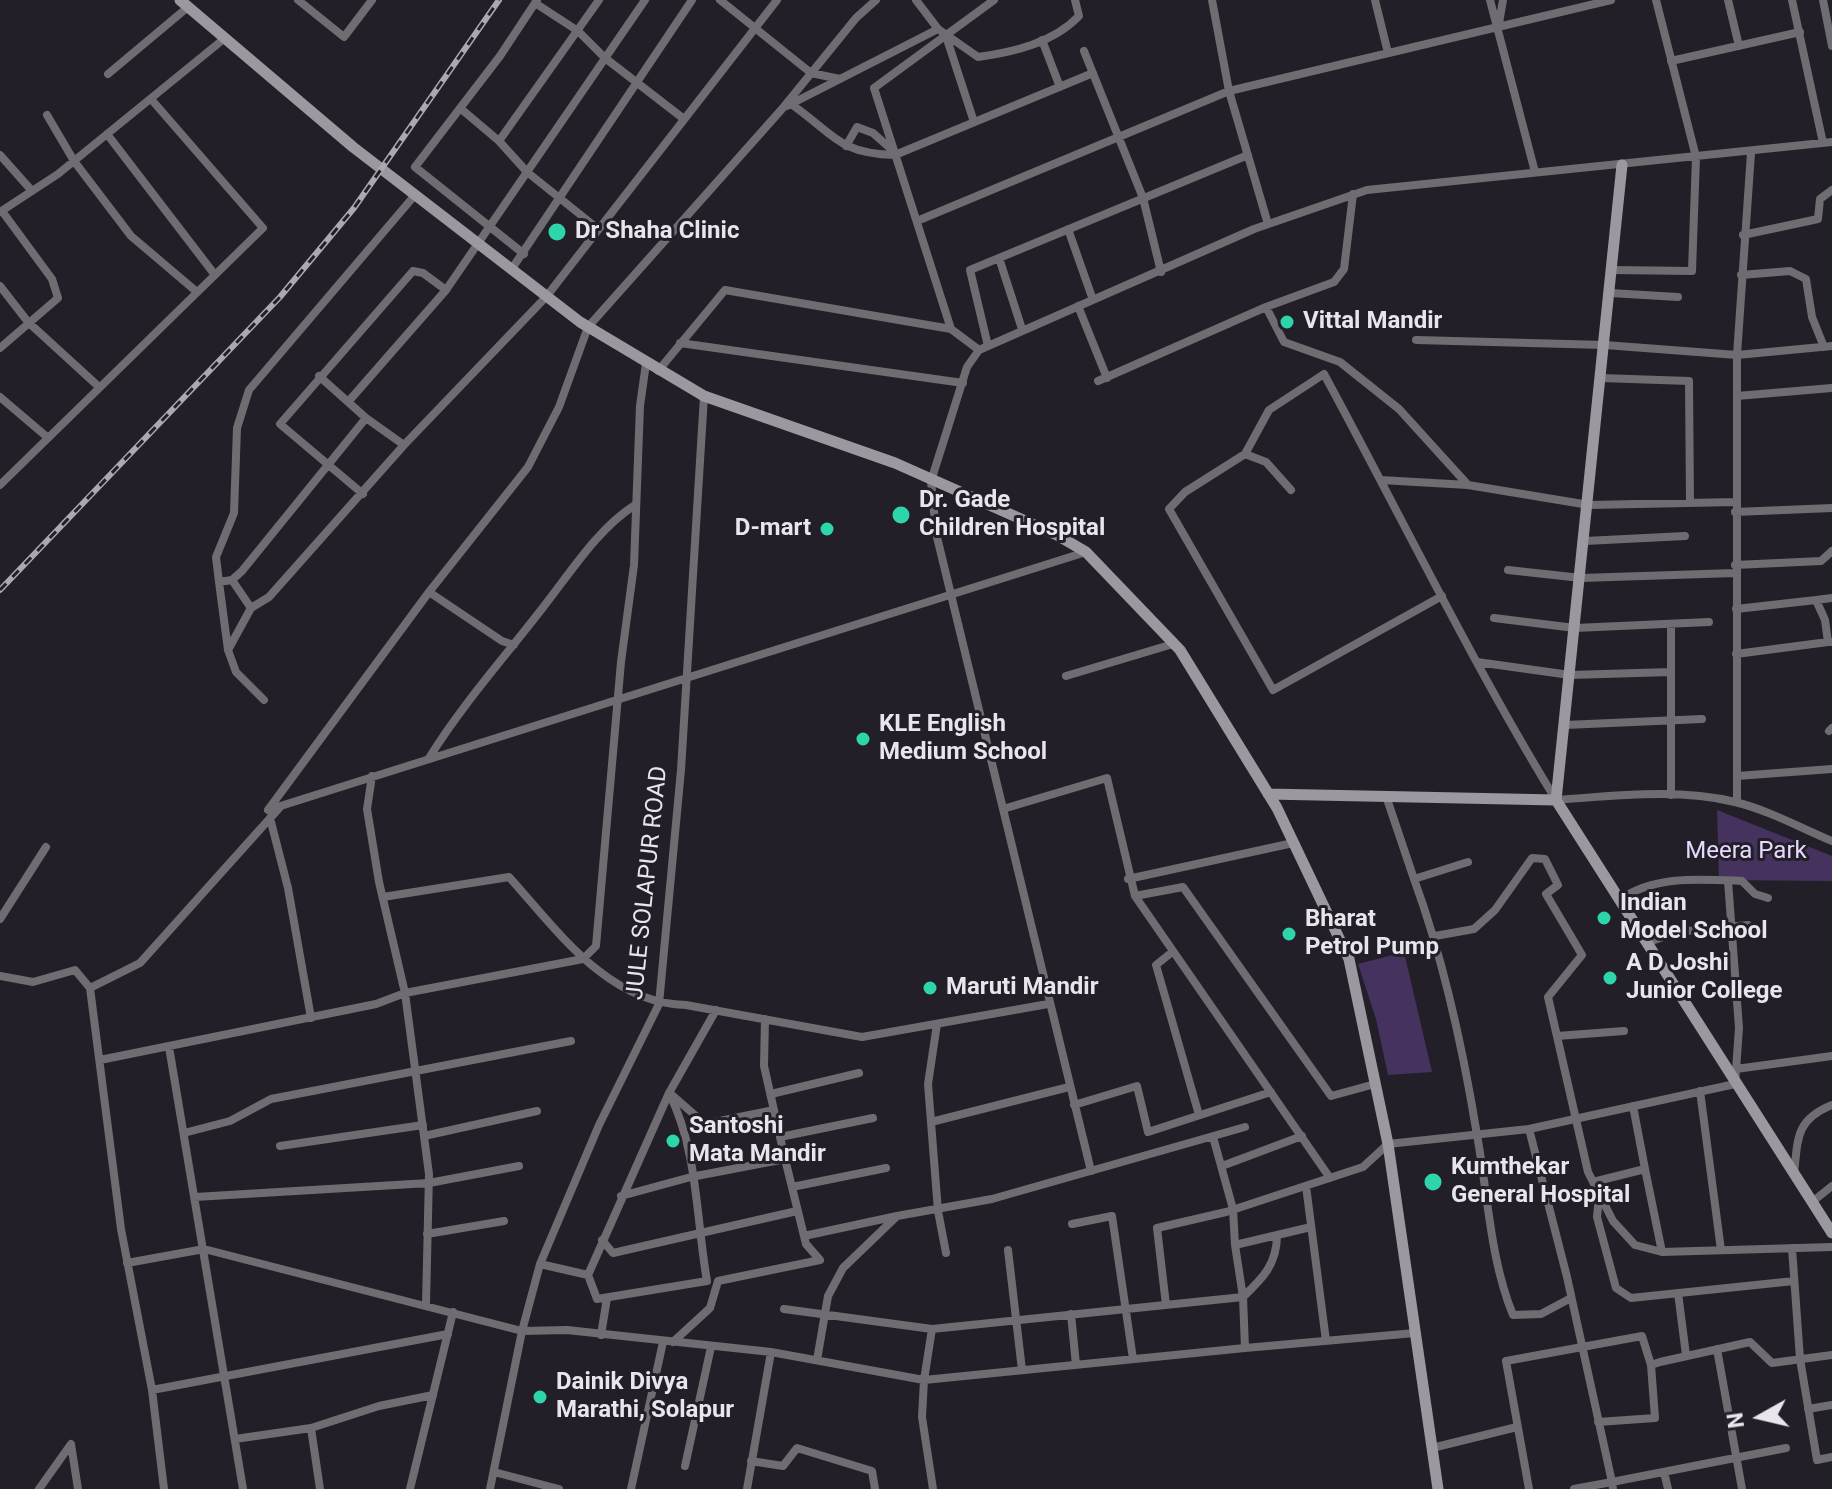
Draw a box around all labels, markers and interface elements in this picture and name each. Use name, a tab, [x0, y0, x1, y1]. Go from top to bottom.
place label: Dr Shaha Clinic	[575, 218, 739, 246]
marker: Dr Shaha Clinic	[546, 221, 568, 243]
place label: Vittal Mandir	[1303, 308, 1442, 336]
marker: Vittal Mandir	[1278, 313, 1296, 331]
place label: Dr. Gade Children Hospital	[919, 487, 1105, 543]
marker: Dr. Gade Children Hospital	[890, 504, 912, 526]
place label: D-mart	[735, 515, 811, 543]
marker: D-mart	[818, 520, 836, 538]
place label: KLE English Medium School	[879, 711, 1047, 767]
marker: KLE English Medium School	[854, 730, 872, 748]
street label: JULE SOLAPUR ROAD	[621, 765, 675, 1001]
park label: Meera Park	[1685, 838, 1807, 866]
place label: Indian Model School	[1620, 890, 1768, 946]
place label: Bharat Petrol Pump	[1305, 906, 1439, 962]
marker: Indian Model School	[1595, 909, 1613, 927]
marker: Bharat Petrol Pump	[1280, 925, 1298, 943]
place label: A D Joshi Junior College	[1626, 950, 1783, 1006]
marker: A D Joshi Junior College	[1601, 969, 1619, 987]
place label: Maruti Mandir	[946, 974, 1098, 1002]
marker: Maruti Mandir	[921, 979, 939, 997]
place label: Santoshi Mata Mandir	[689, 1113, 826, 1169]
marker: Santoshi Mata Mandir	[664, 1132, 682, 1150]
place label: Kumthekar General Hospital	[1451, 1154, 1630, 1210]
marker: Kumthekar General Hospital	[1422, 1171, 1444, 1193]
place label: Dainik Divya Marathi, Solapur	[556, 1369, 734, 1425]
north arrow	[1720, 1377, 1800, 1457]
marker: Dainik Divya Marathi, Solapur	[531, 1388, 549, 1406]
text: N	[1722, 1411, 1749, 1430]

